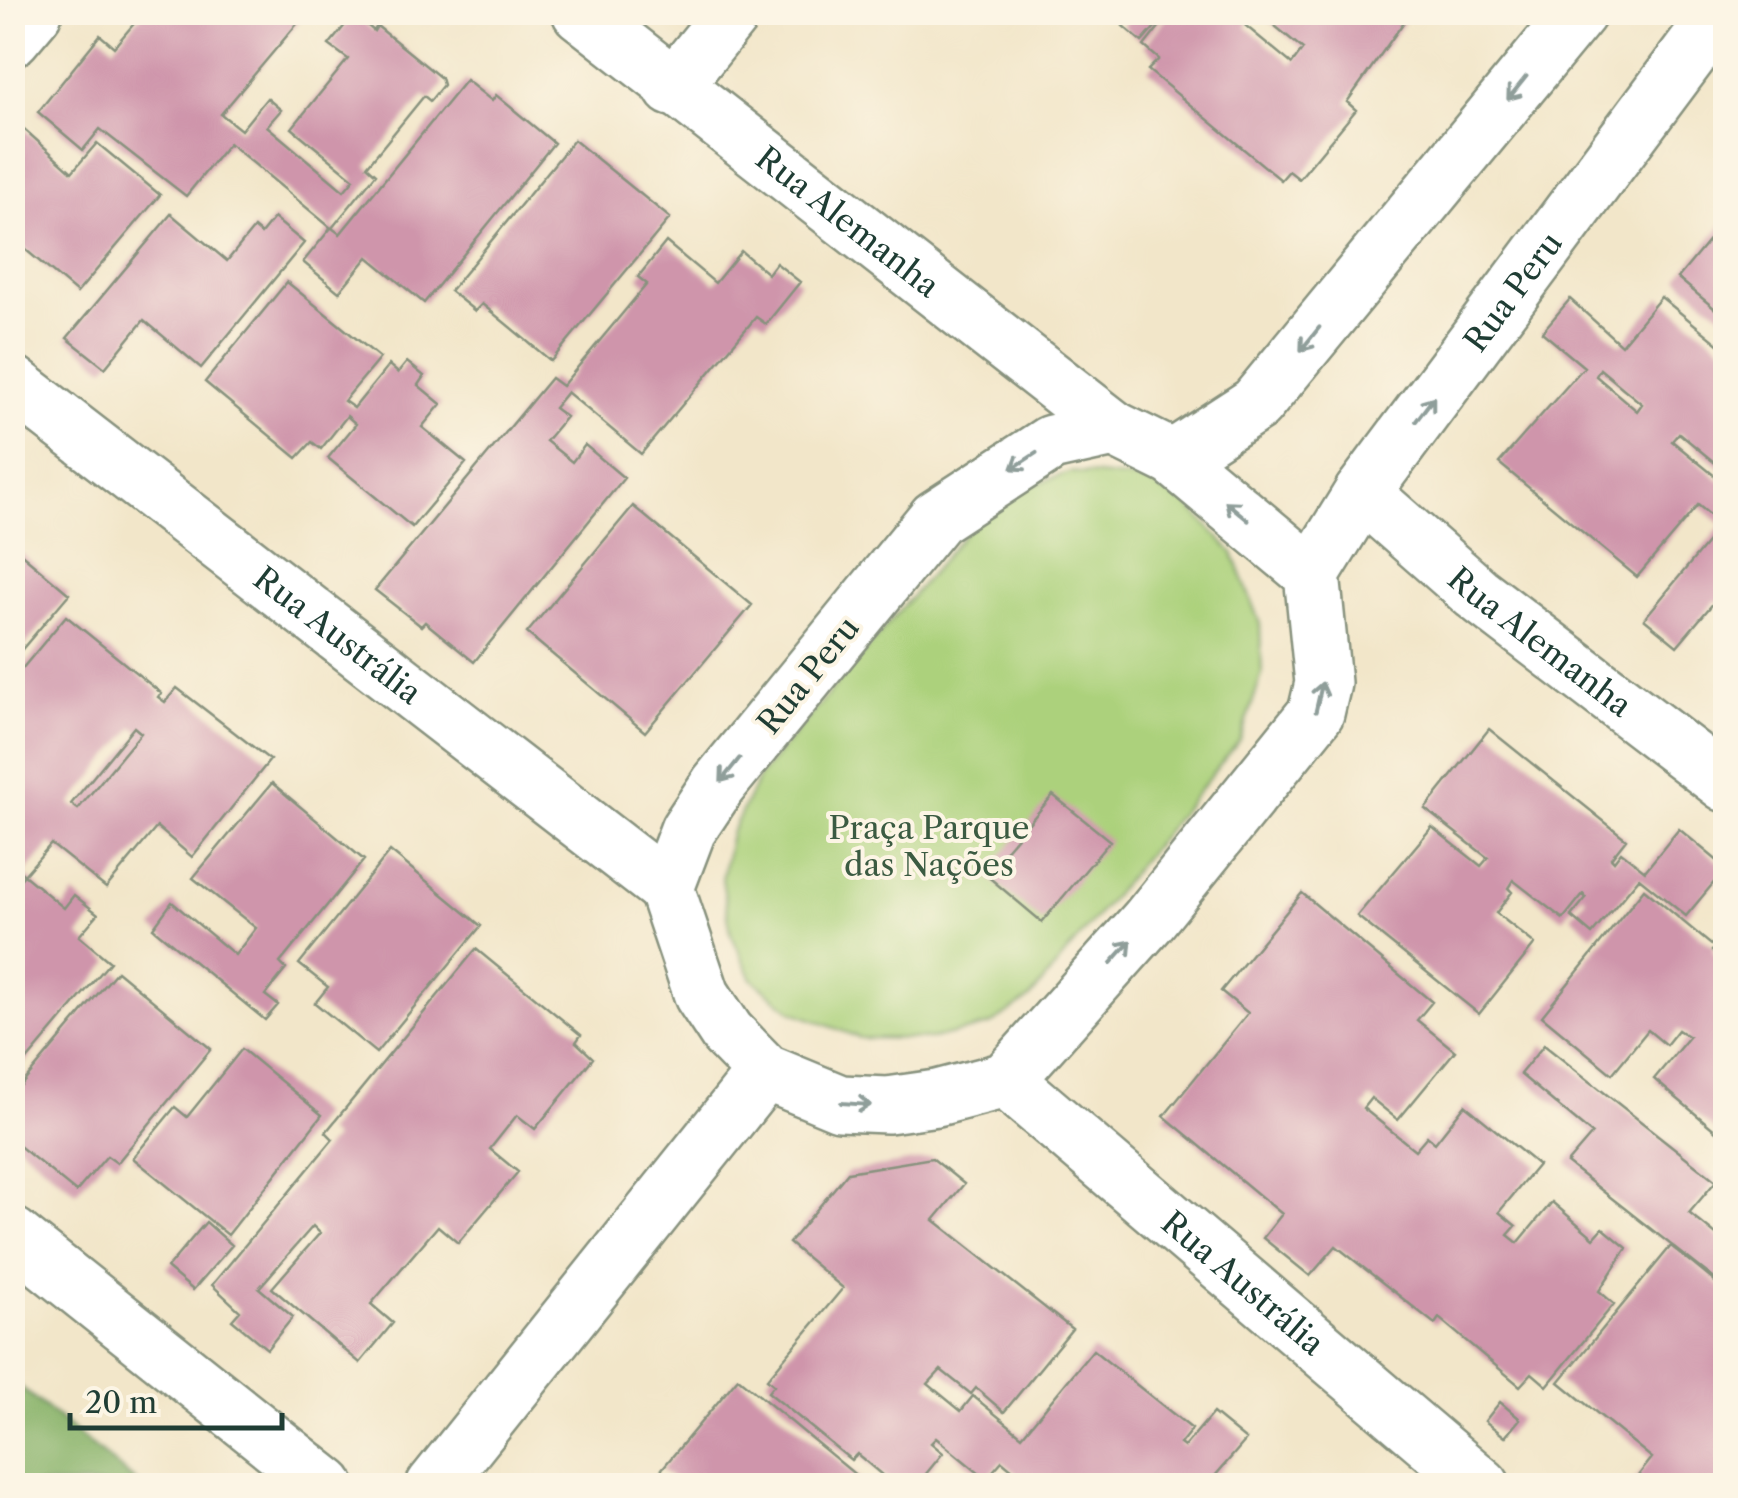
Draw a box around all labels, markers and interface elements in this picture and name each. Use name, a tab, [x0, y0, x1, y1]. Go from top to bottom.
one-way arrow	[1506, 74, 1528, 100]
street label: Rua Alemanha	[749, 138, 947, 305]
street label: Rua Peru	[1455, 224, 1570, 359]
one-way arrow	[1300, 325, 1322, 351]
one-way arrow	[1414, 396, 1435, 423]
one-way arrow	[1010, 450, 1038, 471]
one-way arrow	[1224, 501, 1250, 523]
street label: Rua Austrália	[247, 558, 430, 712]
street label: Rua Alemanha	[1440, 558, 1640, 725]
street label: Rua Peru	[749, 609, 867, 741]
one-way arrow	[1311, 682, 1329, 714]
one-way arrow	[719, 756, 741, 782]
park label: Praça Parque das Nações	[828, 808, 1030, 884]
one-way arrow	[1109, 940, 1132, 965]
one-way arrow	[839, 1095, 871, 1114]
street label: Rua Austrália	[1154, 1202, 1333, 1363]
scale bar	[70, 1368, 282, 1430]
text: 20 m	[85, 1384, 157, 1421]

